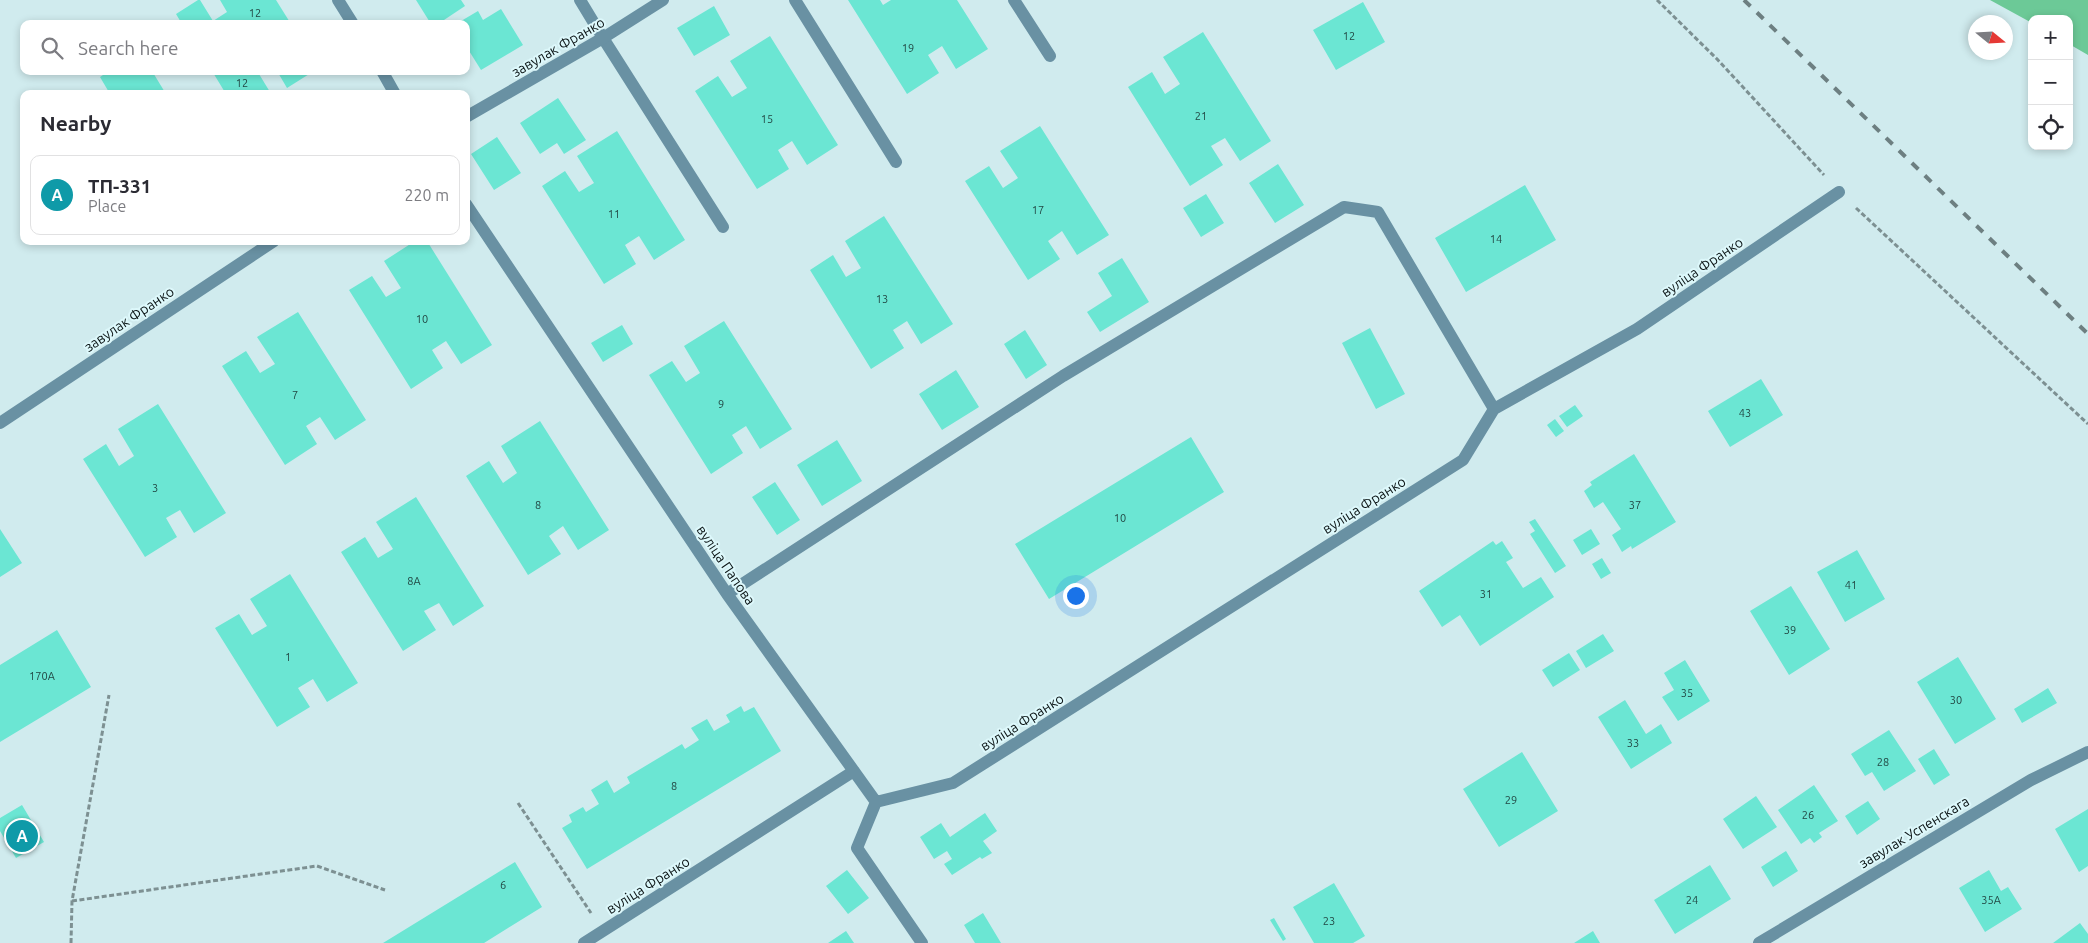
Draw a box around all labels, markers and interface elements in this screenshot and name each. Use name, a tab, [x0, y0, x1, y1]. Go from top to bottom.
house number: 12	[249, 7, 261, 19]
street label: завулак Франко	[509, 14, 607, 80]
north arrow	[1968, 15, 2013, 60]
map controls	[2028, 15, 2073, 150]
button: +	[2028, 15, 2073, 60]
search box	[20, 20, 470, 75]
house number: 12	[1343, 30, 1355, 42]
icon: search	[38, 34, 66, 62]
text: Search here	[78, 37, 178, 59]
house number: 19	[902, 42, 914, 54]
button: −	[2028, 60, 2073, 105]
house number: 12	[236, 77, 248, 89]
button: locate	[2028, 105, 2073, 150]
house number: 21	[1195, 110, 1207, 122]
text: Nearby	[40, 111, 111, 135]
house number: 15	[761, 113, 773, 125]
text: ТП-331	[88, 175, 151, 197]
text: A	[51, 186, 63, 204]
text: 220 m	[404, 186, 449, 204]
text: Place	[88, 197, 126, 215]
house number: 17	[1032, 204, 1044, 216]
house number: 11	[608, 208, 620, 220]
house number: 14	[1490, 233, 1502, 245]
street label: вуліца Франко	[1658, 234, 1746, 300]
street label: завулак Франко	[81, 283, 177, 355]
house number: 13	[876, 293, 888, 305]
house number: 10	[416, 313, 428, 325]
house number: 7	[292, 389, 298, 401]
house number: 9	[718, 398, 724, 410]
house number: 43	[1739, 407, 1751, 419]
street label: вуліца Франко	[1319, 473, 1409, 537]
house number: 3	[152, 482, 158, 494]
house number: 8	[535, 499, 541, 511]
house number: 37	[1629, 499, 1641, 511]
house number: 10	[1114, 512, 1126, 524]
street label: вуліца Папова	[694, 522, 758, 608]
house number: 8А	[407, 575, 422, 587]
house number: 41	[1845, 579, 1857, 591]
your location	[1063, 583, 1089, 609]
house number: 31	[1480, 588, 1492, 600]
house number: 39	[1784, 624, 1796, 636]
house number: 1	[285, 651, 291, 663]
house number: 170А	[29, 670, 56, 682]
house number: 35	[1681, 687, 1693, 699]
street label: вуліца Франко	[977, 690, 1067, 754]
house number: 30	[1950, 694, 1962, 706]
house number: 33	[1627, 737, 1639, 749]
house number: 28	[1877, 756, 1889, 768]
house number: 8	[671, 780, 677, 792]
street label: завулак Успенскага	[1856, 793, 1972, 871]
house number: 29	[1505, 794, 1517, 806]
house number: 26	[1802, 809, 1814, 821]
pin: A	[6, 817, 38, 855]
street label: вуліца Франко	[603, 853, 693, 917]
house number: 6	[500, 879, 506, 891]
house number: 24	[1686, 894, 1698, 906]
house number: 35А	[1981, 894, 2002, 906]
house number: 23	[1323, 915, 1335, 927]

